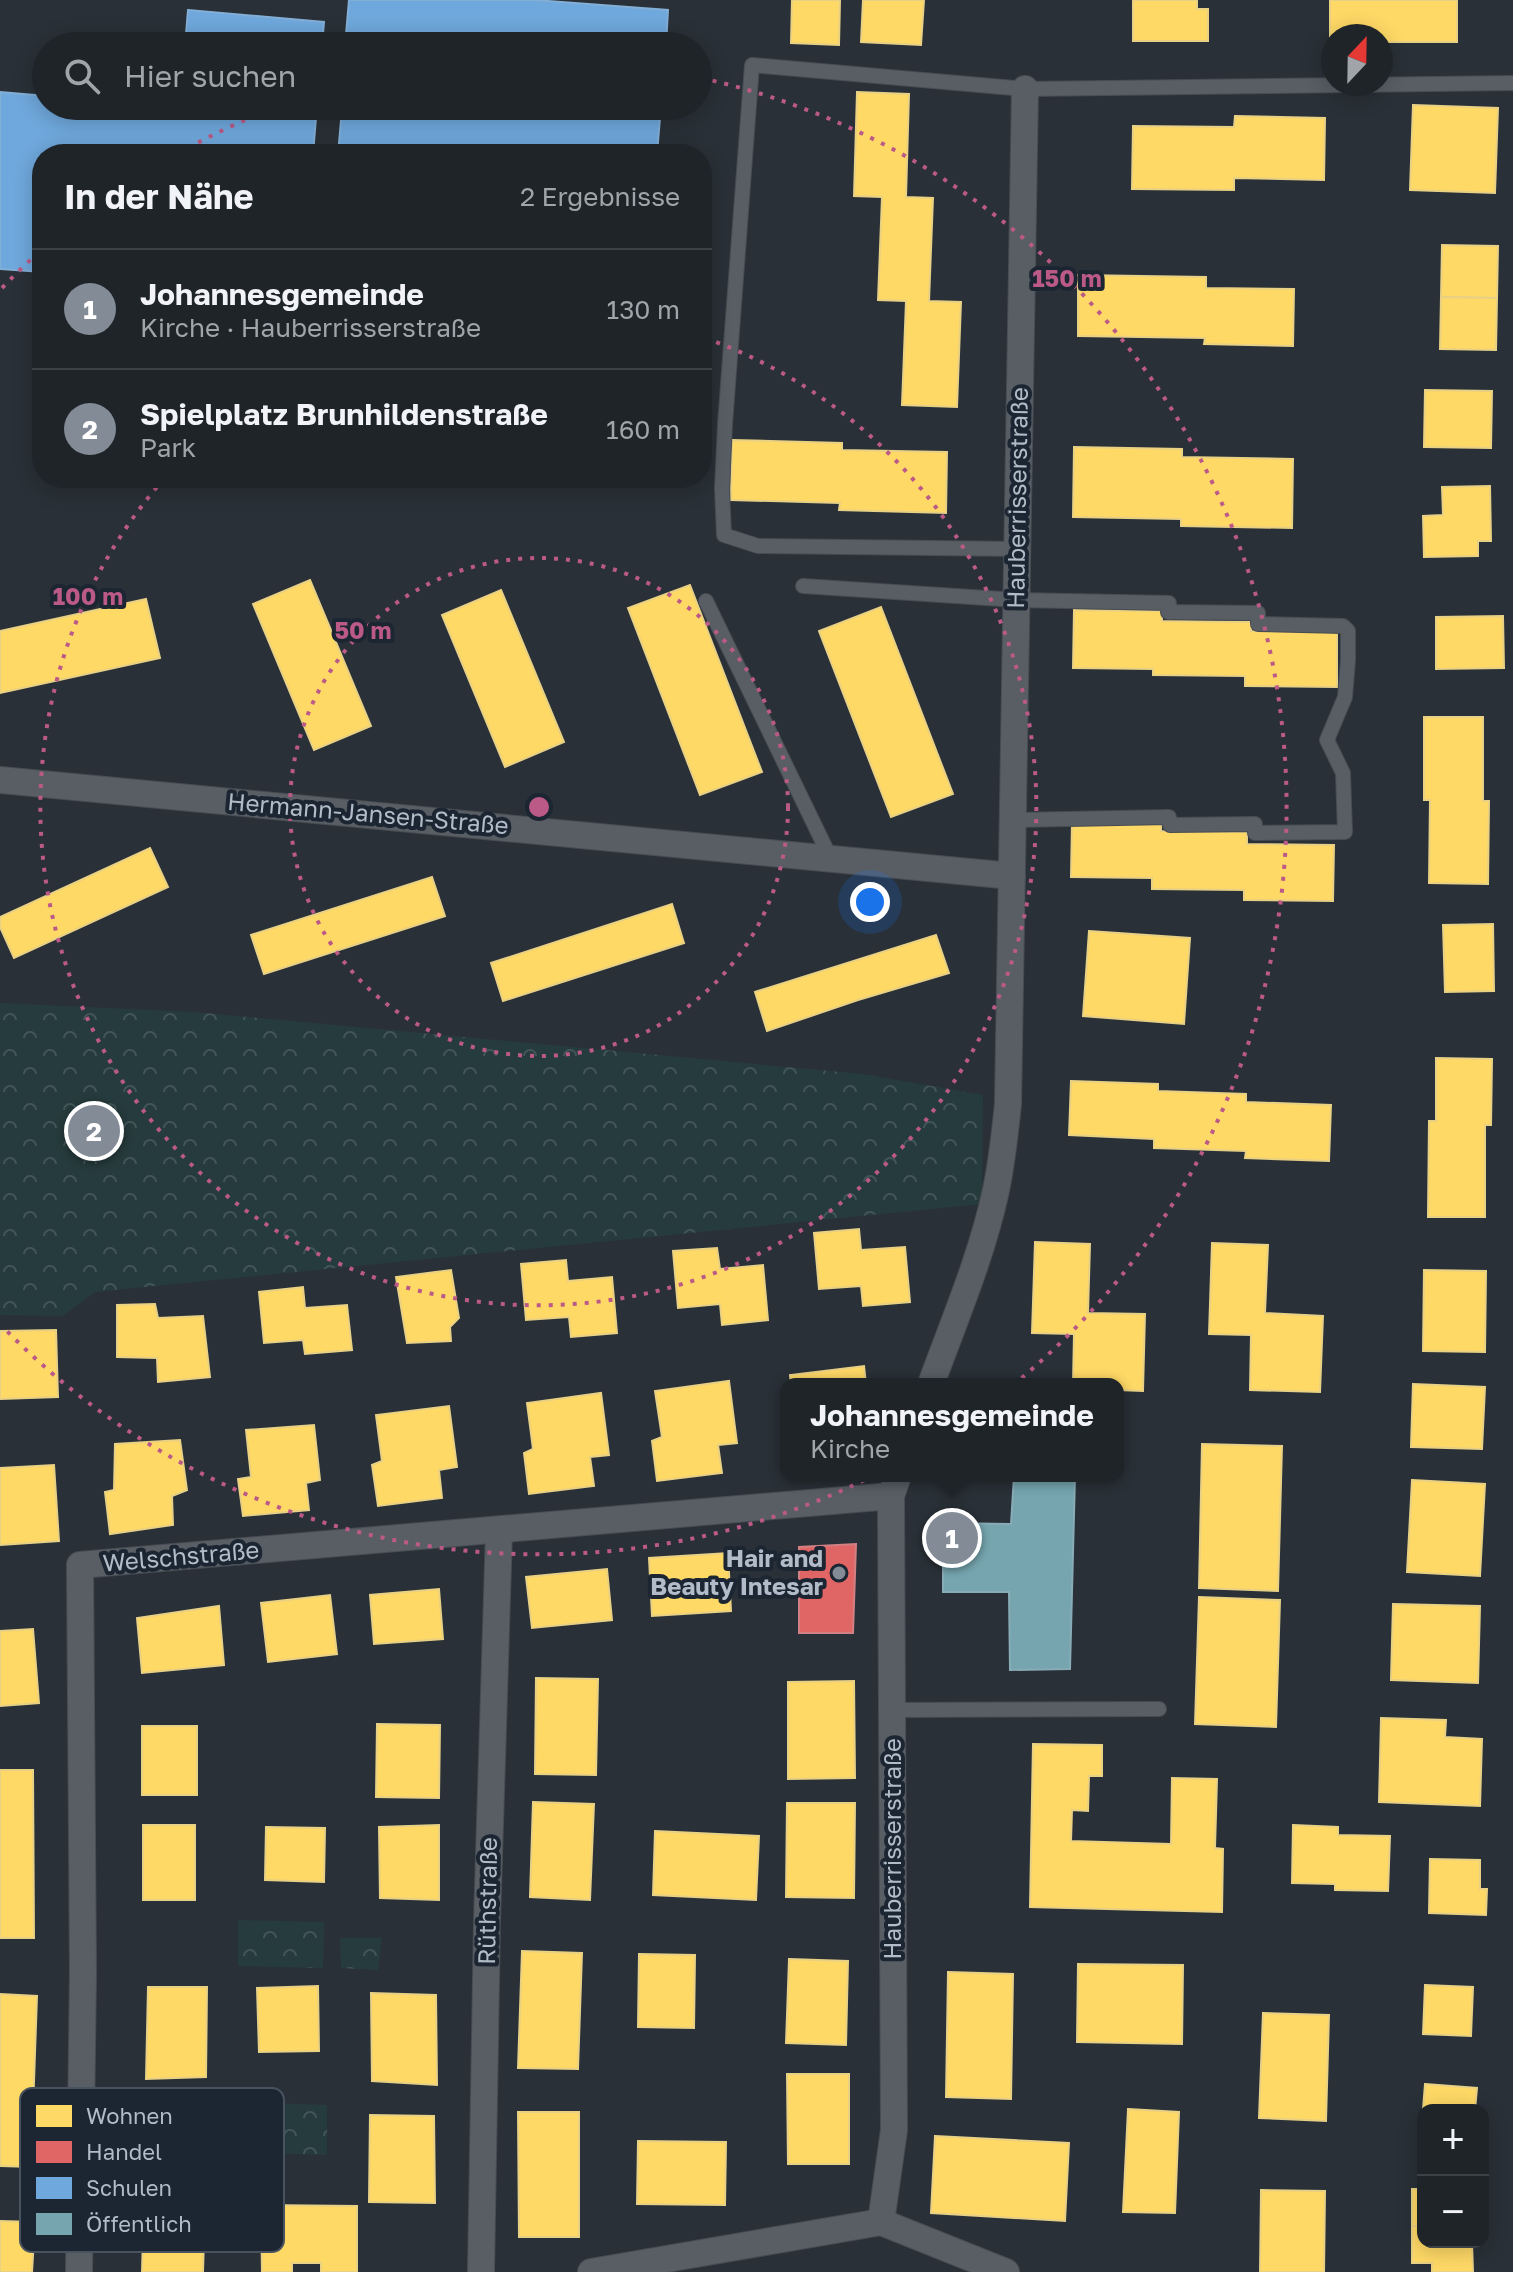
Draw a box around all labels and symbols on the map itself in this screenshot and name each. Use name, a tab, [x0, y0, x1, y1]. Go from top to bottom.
north arrow	[1321, 24, 1393, 96]
text: 150 m	[1032, 263, 1102, 292]
street label: Hauberrisserstraße	[1000, 387, 1033, 609]
text: 100 m	[53, 581, 123, 610]
text: 50 m	[334, 615, 392, 644]
street label: Hermann-Jansen-Straße	[226, 786, 510, 839]
centre of rings	[525, 793, 553, 821]
your location	[850, 882, 890, 922]
pin: 2	[68, 1101, 120, 1161]
pin: 1	[926, 1508, 978, 1568]
street label: Welschstraße	[101, 1534, 260, 1577]
place label: Hair and Beauty Intesar	[650, 1543, 823, 1600]
marker: Hair and Beauty Intesar	[830, 1564, 848, 1582]
street label: Hauberrisserstraße	[877, 1738, 906, 1960]
street label: Rüthstraße	[471, 1837, 502, 1965]
legend	[20, 2088, 284, 2252]
text: Wohnen	[86, 2102, 173, 2129]
text: Handel	[86, 2138, 162, 2165]
text: Schulen	[86, 2174, 172, 2201]
text: Öffentlich	[86, 2210, 192, 2237]

